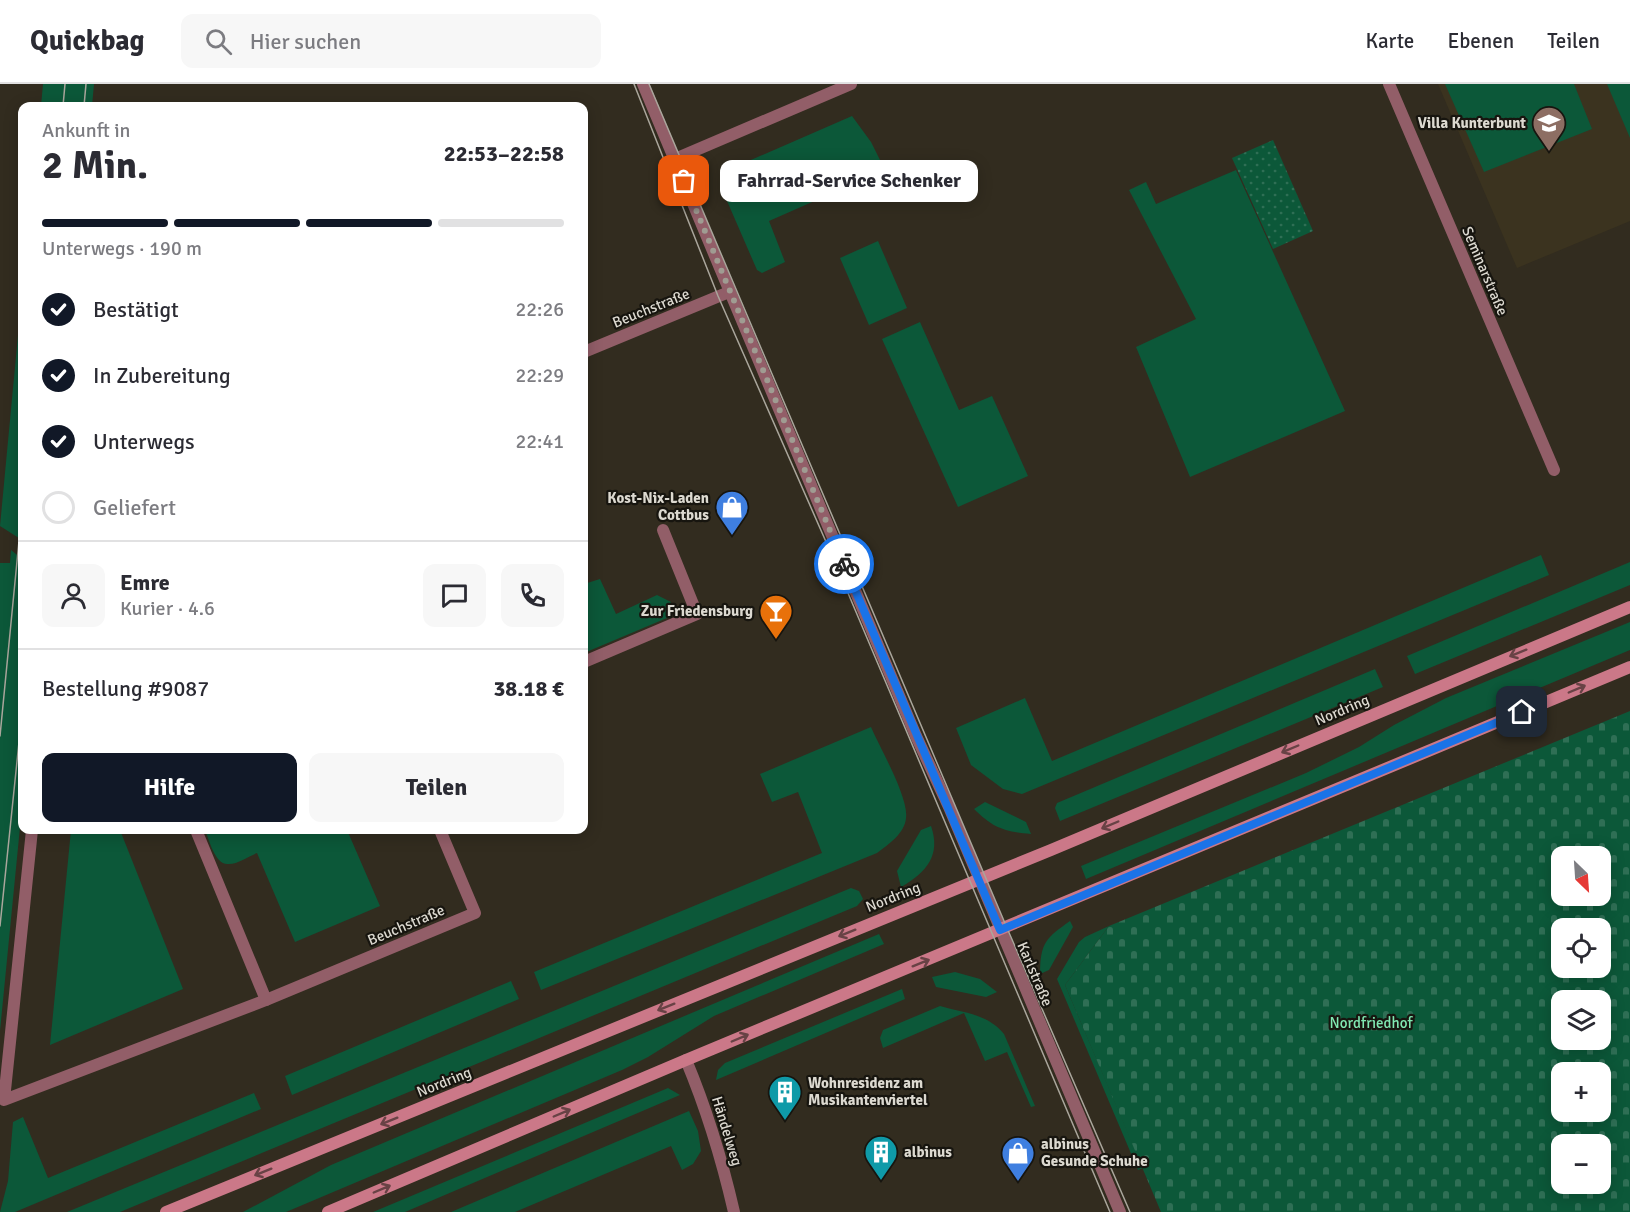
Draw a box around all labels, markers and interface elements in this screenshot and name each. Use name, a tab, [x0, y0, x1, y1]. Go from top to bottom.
search box	[181, 14, 601, 68]
text: Quickbag	[30, 24, 145, 58]
icon: search	[202, 25, 235, 58]
text: Hier suchen	[250, 28, 361, 55]
text: Karte	[1365, 28, 1414, 54]
text: Ebenen	[1447, 28, 1514, 54]
text: Teilen	[1547, 28, 1600, 54]
school or university icon: Villa Kunterbunt	[1531, 105, 1567, 152]
place label: Villa Kunterbunt	[1418, 114, 1526, 132]
text: Ankunft in	[42, 118, 130, 143]
text: 22:53–22:58	[444, 140, 564, 167]
text: 2 Min.	[42, 141, 148, 189]
pin	[658, 155, 709, 206]
callout: Fahrrad-Service Schenker	[720, 160, 978, 202]
icon: bag	[667, 164, 700, 197]
text: Fahrrad-Service Schenker	[737, 168, 961, 193]
street label: Seminarstraße	[1458, 224, 1512, 318]
text: Unterwegs · 190 m	[42, 236, 202, 261]
street label: Beuchstraße	[610, 284, 692, 332]
icon: check	[42, 293, 75, 326]
text: Bestätigt	[93, 296, 179, 323]
text: 22:26	[515, 297, 564, 322]
icon: check	[42, 359, 75, 392]
text: In Zubereitung	[93, 362, 231, 389]
text: 22:29	[515, 363, 564, 388]
icon: check	[42, 425, 75, 458]
text: Unterwegs	[93, 428, 195, 455]
text: 22:41	[515, 429, 564, 454]
place label: Kost-Nix-Laden Cottbus	[607, 489, 709, 524]
shop icon: Kost-Nix-Laden Cottbus	[714, 489, 750, 536]
text: Geliefert	[93, 494, 176, 521]
courier	[814, 534, 874, 594]
icon: bike	[828, 548, 861, 581]
button: person	[42, 564, 105, 627]
button: chat	[423, 564, 486, 627]
button: phone	[501, 564, 564, 627]
text: Emre	[120, 569, 170, 596]
bar icon: Zur Friedensburg	[758, 593, 794, 640]
text: Kurier · 4.6	[120, 596, 215, 621]
place label: Zur Friedensburg	[641, 602, 753, 620]
one-way arrow	[1509, 648, 1527, 659]
text: Bestellung #9087	[42, 675, 209, 702]
text: 38.18 €	[493, 675, 564, 702]
one-way arrow	[1568, 683, 1586, 694]
pin	[1496, 686, 1547, 737]
street label: Nordring	[1312, 690, 1372, 729]
icon: home	[1505, 695, 1538, 728]
one-way arrow	[1281, 743, 1299, 755]
button: Hilfe	[42, 753, 297, 822]
button: Teilen	[309, 753, 564, 822]
one-way arrow	[1101, 820, 1119, 831]
north arrow	[1551, 846, 1611, 906]
map controls	[1551, 846, 1611, 1194]
street label: Nordring	[863, 878, 923, 916]
street label: Beuchstraße	[365, 901, 447, 949]
button: locate	[1551, 918, 1611, 978]
one-way arrow	[838, 928, 856, 939]
street label: Karlstraße	[1013, 939, 1057, 1009]
one-way arrow	[911, 957, 929, 968]
button: layers	[1551, 990, 1611, 1050]
one-way arrow	[657, 1002, 676, 1013]
park label: Nordfriedhof	[1330, 1014, 1413, 1032]
one-way arrow	[731, 1032, 749, 1043]
button: +	[1551, 1062, 1611, 1122]
street label: Nordring	[414, 1063, 474, 1101]
building icon: Wohnresidenz am Musikantenviertel	[767, 1074, 803, 1121]
place label: Wohnresidenz am Musikantenviertel	[808, 1074, 928, 1109]
street label: Händelweg	[708, 1094, 746, 1168]
one-way arrow	[552, 1107, 570, 1118]
one-way arrow	[380, 1116, 398, 1127]
building icon: albinus	[863, 1134, 899, 1181]
button: −	[1551, 1134, 1611, 1194]
shop icon: albinus Gesunde Schuhe	[1000, 1135, 1036, 1182]
place label: albinus Gesunde Schuhe	[1041, 1135, 1148, 1170]
place label: albinus	[904, 1143, 952, 1161]
one-way arrow	[254, 1167, 273, 1178]
one-way arrow	[373, 1183, 391, 1194]

